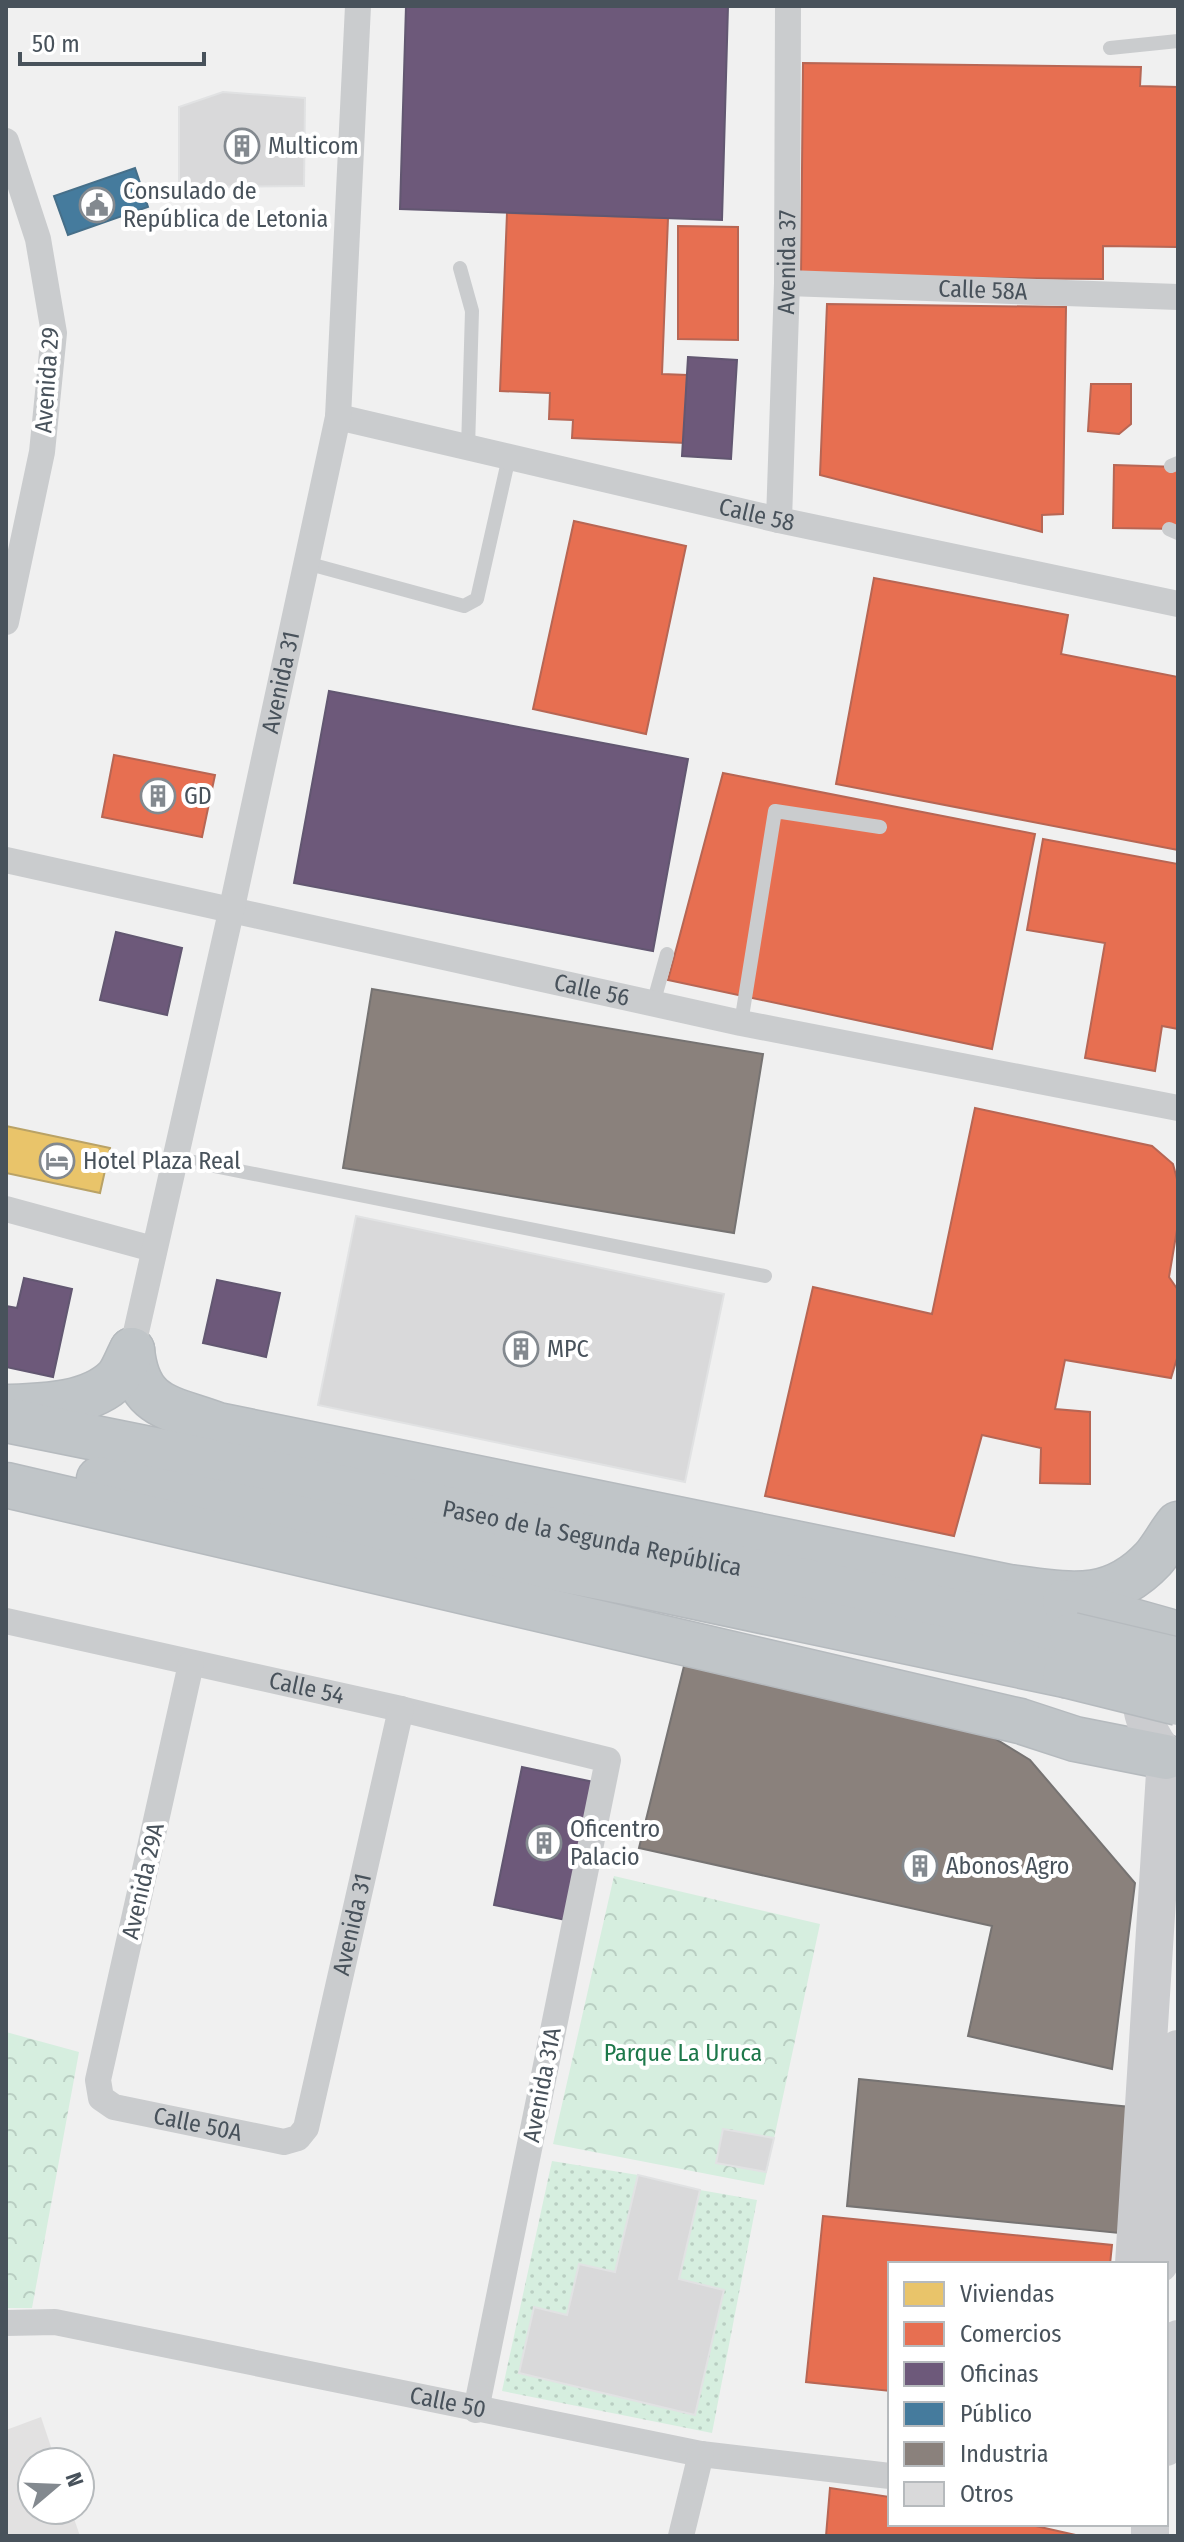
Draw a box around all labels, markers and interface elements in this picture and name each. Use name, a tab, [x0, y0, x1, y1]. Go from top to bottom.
scale bar	[20, 16, 204, 66]
text: 50 m	[32, 30, 80, 58]
building icon: Multicom	[223, 127, 261, 165]
place label: Multicom	[268, 132, 359, 160]
place label: Consulado de República de Letonia	[123, 177, 328, 233]
public building icon: Consulado de República de Letonia	[78, 186, 116, 224]
street label: Avenida 37	[772, 210, 801, 315]
street label: Calle 58A	[938, 274, 1028, 306]
street label: Avenida 29	[29, 326, 65, 434]
street label: Calle 58	[716, 492, 797, 537]
street label: Avenida 31	[256, 629, 305, 736]
building icon: GD	[139, 777, 177, 815]
place label: GD	[184, 782, 212, 810]
street label: Calle 56	[551, 968, 632, 1012]
hotel icon: Hotel Plaza Real	[38, 1142, 76, 1180]
place label: Hotel Plaza Real	[83, 1147, 241, 1175]
building icon: MPC	[502, 1330, 540, 1368]
place label: MPC	[547, 1335, 589, 1363]
street label: Paseo de la Segunda República	[440, 1494, 744, 1582]
street label: Calle 54	[266, 1666, 347, 1710]
place label: Oficentro Palacio	[570, 1815, 660, 1871]
street label: Avenida 29A	[116, 1820, 170, 1942]
building icon: Oficentro Palacio	[525, 1824, 563, 1862]
building icon: Abonos Agro	[901, 1847, 939, 1885]
place label: Abonos Agro	[946, 1852, 1069, 1880]
street label: Avenida 31	[327, 1871, 377, 1978]
street label: Avenida 31A	[517, 2025, 567, 2145]
park label: Parque La Uruca	[604, 2039, 762, 2067]
street label: Calle 50A	[151, 2102, 245, 2147]
legend	[888, 2262, 1168, 2526]
text: Viviendas	[960, 2280, 1054, 2308]
text: Comercios	[960, 2320, 1062, 2348]
text: Oficinas	[960, 2360, 1038, 2388]
street label: Calle 50	[407, 2381, 488, 2424]
text: Público	[960, 2400, 1032, 2428]
text: Industria	[960, 2440, 1049, 2468]
north arrow	[16, 2446, 96, 2526]
text: N	[60, 2469, 89, 2490]
text: Otros	[960, 2480, 1014, 2508]

